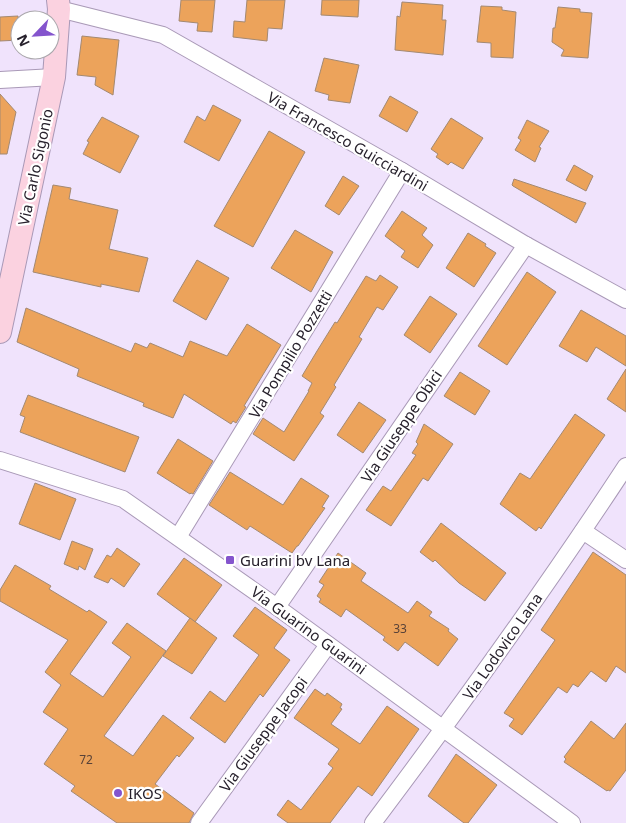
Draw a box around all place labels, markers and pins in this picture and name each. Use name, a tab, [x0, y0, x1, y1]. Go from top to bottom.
place label: Guarini bv Lana	[240, 550, 350, 570]
marker: Guarini bv Lana	[224, 554, 236, 566]
place label: IKOS	[128, 783, 162, 803]
marker: IKOS	[112, 787, 124, 799]

